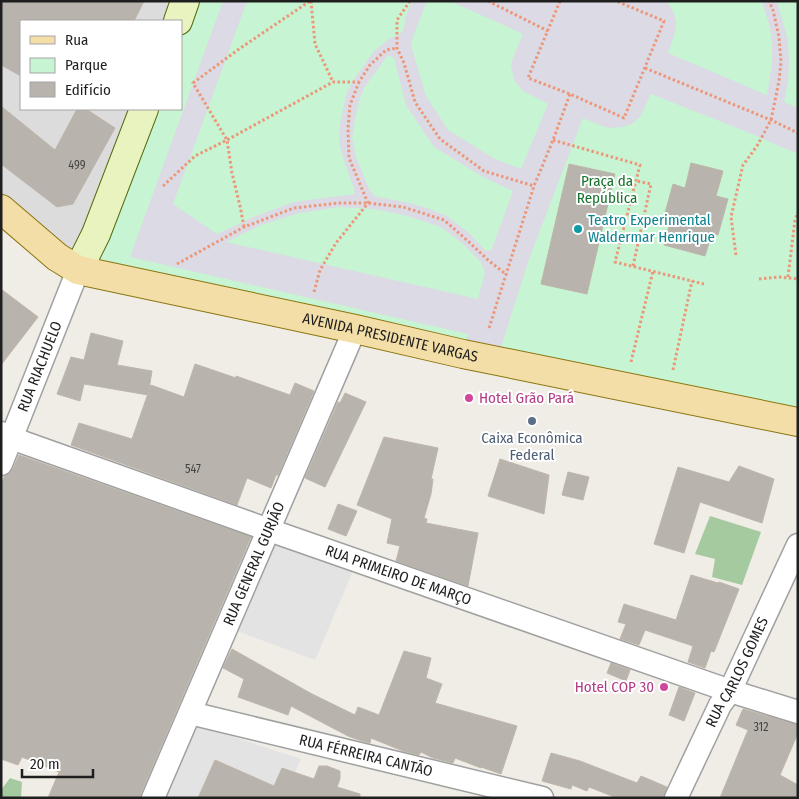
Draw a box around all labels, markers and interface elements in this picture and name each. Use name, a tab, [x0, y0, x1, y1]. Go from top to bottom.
legend	[20, 20, 182, 110]
text: Rua	[65, 31, 88, 49]
text: Parque	[65, 56, 108, 74]
text: Edifício	[65, 81, 111, 99]
house number: 499	[68, 158, 86, 172]
park label: Praça da República	[577, 172, 637, 207]
place label: Teatro Experimental Waldermar Henrique	[588, 211, 715, 246]
marker: Teatro Experimental Waldermar Henrique	[572, 223, 584, 235]
street label: AVENIDA PRESIDENTE VARGAS	[301, 309, 480, 366]
street label: RUA RIACHUELO	[14, 318, 66, 414]
place label: Hotel Grão Pará	[479, 389, 574, 407]
marker: Hotel Grão Pará	[463, 392, 475, 404]
marker: Caixa Econômica Federal	[526, 415, 538, 427]
place label: Caixa Econômica Federal	[481, 429, 583, 464]
house number: 547	[185, 462, 201, 476]
street label: RUA GENERAL GURJÃO	[219, 499, 288, 628]
street label: RUA PRIMEIRO DE MARÇO	[323, 541, 474, 609]
street label: RUA CARLOS GOMES	[702, 614, 772, 730]
place label: Hotel COP 30	[575, 678, 654, 696]
marker: Hotel COP 30	[658, 681, 670, 693]
house number: 312	[753, 720, 769, 734]
street label: RUA FÉRREIRA CANTÃO	[297, 731, 435, 780]
scale bar	[22, 746, 94, 778]
text: 20 m	[30, 755, 60, 773]

